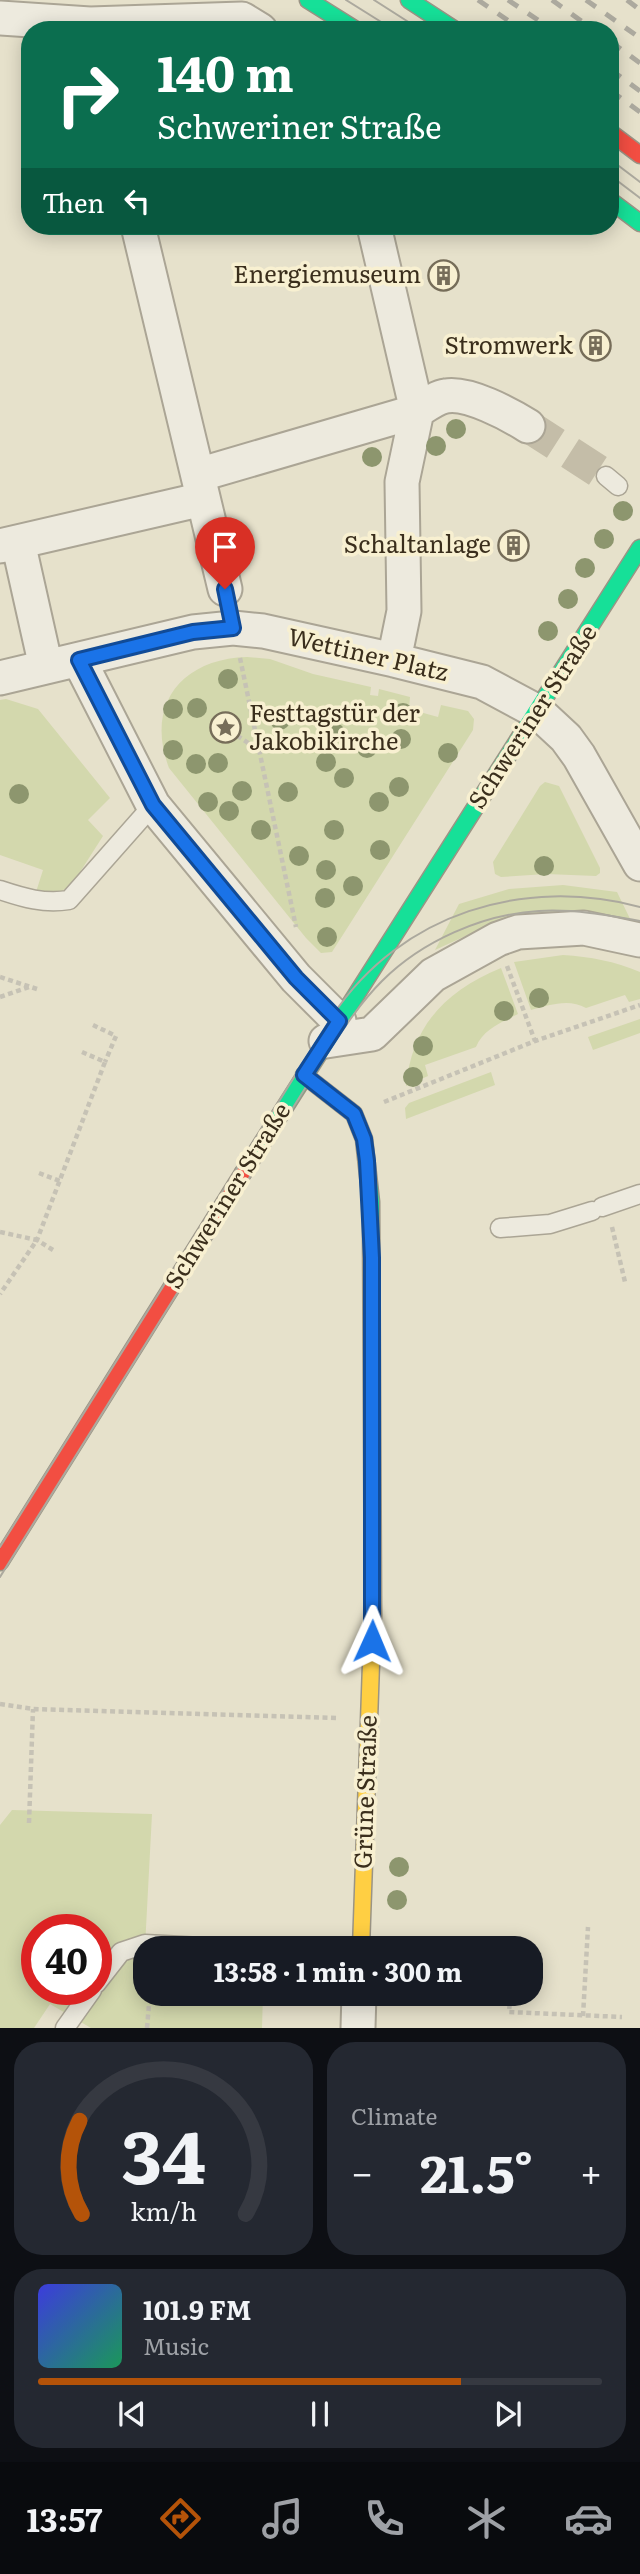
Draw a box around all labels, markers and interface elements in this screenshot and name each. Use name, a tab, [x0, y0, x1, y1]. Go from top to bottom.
text: 140 m	[157, 34, 294, 107]
icon: right	[42, 49, 133, 140]
text: Schweriner Straße	[157, 101, 442, 149]
text: Then	[42, 182, 104, 221]
icon: left	[118, 182, 156, 220]
place label: Energiemuseum	[233, 255, 421, 290]
building icon: Energiemuseum	[427, 258, 461, 292]
place label: Stromwerk	[444, 326, 573, 361]
building icon: Stromwerk	[579, 329, 613, 363]
pin	[195, 517, 255, 589]
place label: Schaltanlage	[344, 525, 491, 560]
icon: arrive	[206, 528, 244, 566]
building icon: Schaltanlage	[497, 528, 531, 562]
street label: Wettiner Platz	[285, 617, 453, 688]
street label: Schweriner Straße	[458, 617, 604, 815]
place label: Festtagstür der Jakobikirche	[249, 694, 421, 757]
place icon: Festtagstür der Jakobikirche	[209, 711, 243, 745]
street label: Schweriner Straße	[154, 1095, 297, 1294]
position arrow	[335, 1604, 409, 1678]
street label: Grüne Straße	[343, 1714, 384, 1869]
speed limit sign: 40	[21, 1914, 112, 2005]
text: 13:58 · 1 min · 300 m	[214, 1951, 462, 1990]
text: Climate	[351, 2098, 437, 2132]
text: 34	[121, 2099, 206, 2207]
text: 21.5°	[420, 2132, 533, 2209]
text: −	[351, 2142, 373, 2199]
text: +	[580, 2142, 602, 2199]
text: km/h	[130, 2192, 197, 2229]
text: 101.9 FM	[143, 2289, 251, 2328]
text: Music	[143, 2328, 209, 2362]
icon: previous	[113, 2395, 151, 2433]
icon: pause	[301, 2395, 339, 2433]
icon: next	[489, 2395, 527, 2433]
text: 13:57	[27, 2494, 102, 2542]
icon: directions	[156, 2494, 205, 2543]
icon: music	[258, 2494, 307, 2543]
icon: phone	[360, 2494, 409, 2543]
icon: climate	[462, 2494, 511, 2543]
icon: car	[564, 2494, 613, 2543]

